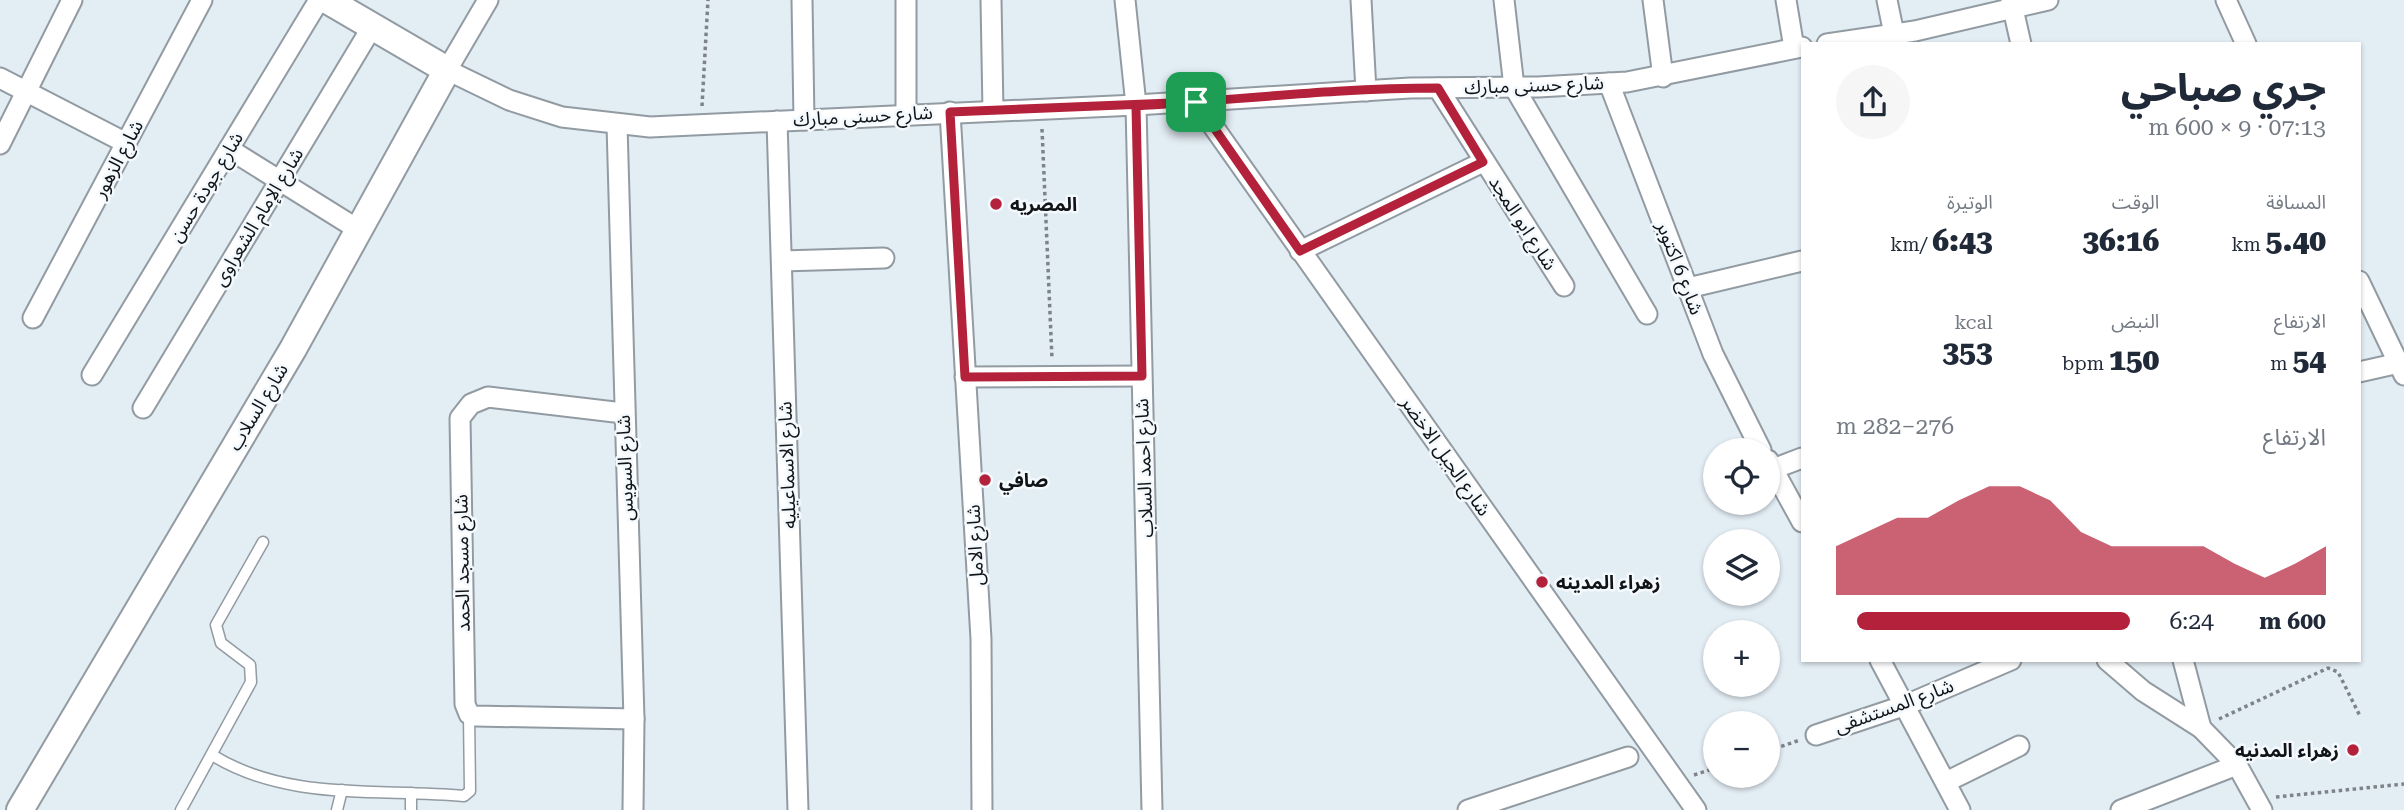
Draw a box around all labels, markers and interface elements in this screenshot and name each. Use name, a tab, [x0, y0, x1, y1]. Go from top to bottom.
button: share	[1836, 65, 1910, 139]
text: جري صباحي	[2121, 66, 2326, 110]
street label: شارع حسنى مبارك	[1464, 71, 1604, 101]
pin	[1166, 72, 1226, 132]
icon: arrive	[1177, 83, 1215, 121]
street label: شارع حسنى مبارك	[793, 101, 933, 133]
text: 07:13 · 9 × 600 m	[2148, 114, 2326, 141]
street label: شارع الزهور	[87, 116, 150, 204]
street label: شارع جودة حسن	[164, 128, 250, 247]
street label: شارع الإمام الشعراوى	[208, 144, 311, 292]
street label: شارع ابو المجد	[1482, 171, 1562, 276]
text: الوتيرة	[1947, 191, 1993, 214]
text: الوقت	[2112, 191, 2159, 214]
text: المسافة	[2266, 191, 2326, 214]
place label: المصريه	[1010, 193, 1077, 216]
marker: المصريه	[988, 196, 1004, 212]
street label: شارع 6 اكتوبر	[1649, 217, 1708, 319]
text: 6:43	[1932, 223, 1993, 258]
text: 36:16	[2082, 223, 2159, 258]
text: 5.40	[2266, 223, 2326, 258]
text: /km	[1890, 233, 1932, 256]
text: km	[2231, 233, 2266, 256]
text: النبض	[2111, 310, 2159, 333]
text: الارتفاع	[2274, 310, 2326, 333]
text: kcal	[1954, 311, 1993, 334]
text: 353	[1942, 334, 1993, 369]
text: 150	[2109, 342, 2159, 377]
text: 54	[2292, 342, 2326, 377]
text: bpm	[2062, 352, 2109, 375]
text: m	[2270, 352, 2292, 375]
street label: شارع السلاب	[223, 359, 295, 456]
street label: شارع الجبل الاخضر	[1394, 391, 1496, 521]
street label: شارع احمد السلاب	[1130, 398, 1160, 538]
street label: شارع الاسماعيليه	[773, 401, 803, 529]
text: 276–282 m	[1836, 413, 1954, 440]
street label: شارع السويس	[612, 414, 640, 521]
text: الارتفاع	[2263, 424, 2326, 451]
map controls	[1703, 438, 1780, 788]
button: locate	[1703, 438, 1780, 515]
place label: صافي	[999, 469, 1048, 495]
marker: صافي	[977, 472, 993, 488]
street label: شارع مسجد الحمد	[449, 494, 477, 632]
street label: شارع الامل	[961, 504, 991, 586]
button: layers	[1703, 529, 1780, 606]
place label: زهراء المدينه	[1556, 571, 1660, 594]
marker: زهراء المدينه	[1534, 574, 1550, 590]
text: 6:24	[2169, 608, 2214, 635]
text: 600 m	[2259, 608, 2326, 635]
button: +	[1703, 620, 1780, 697]
street label: شارع المستشفى	[1831, 674, 1957, 740]
button: −	[1703, 711, 1780, 788]
place label: زهراء المدنيه	[2235, 739, 2339, 762]
marker: زهراء المدنيه	[2345, 742, 2361, 758]

